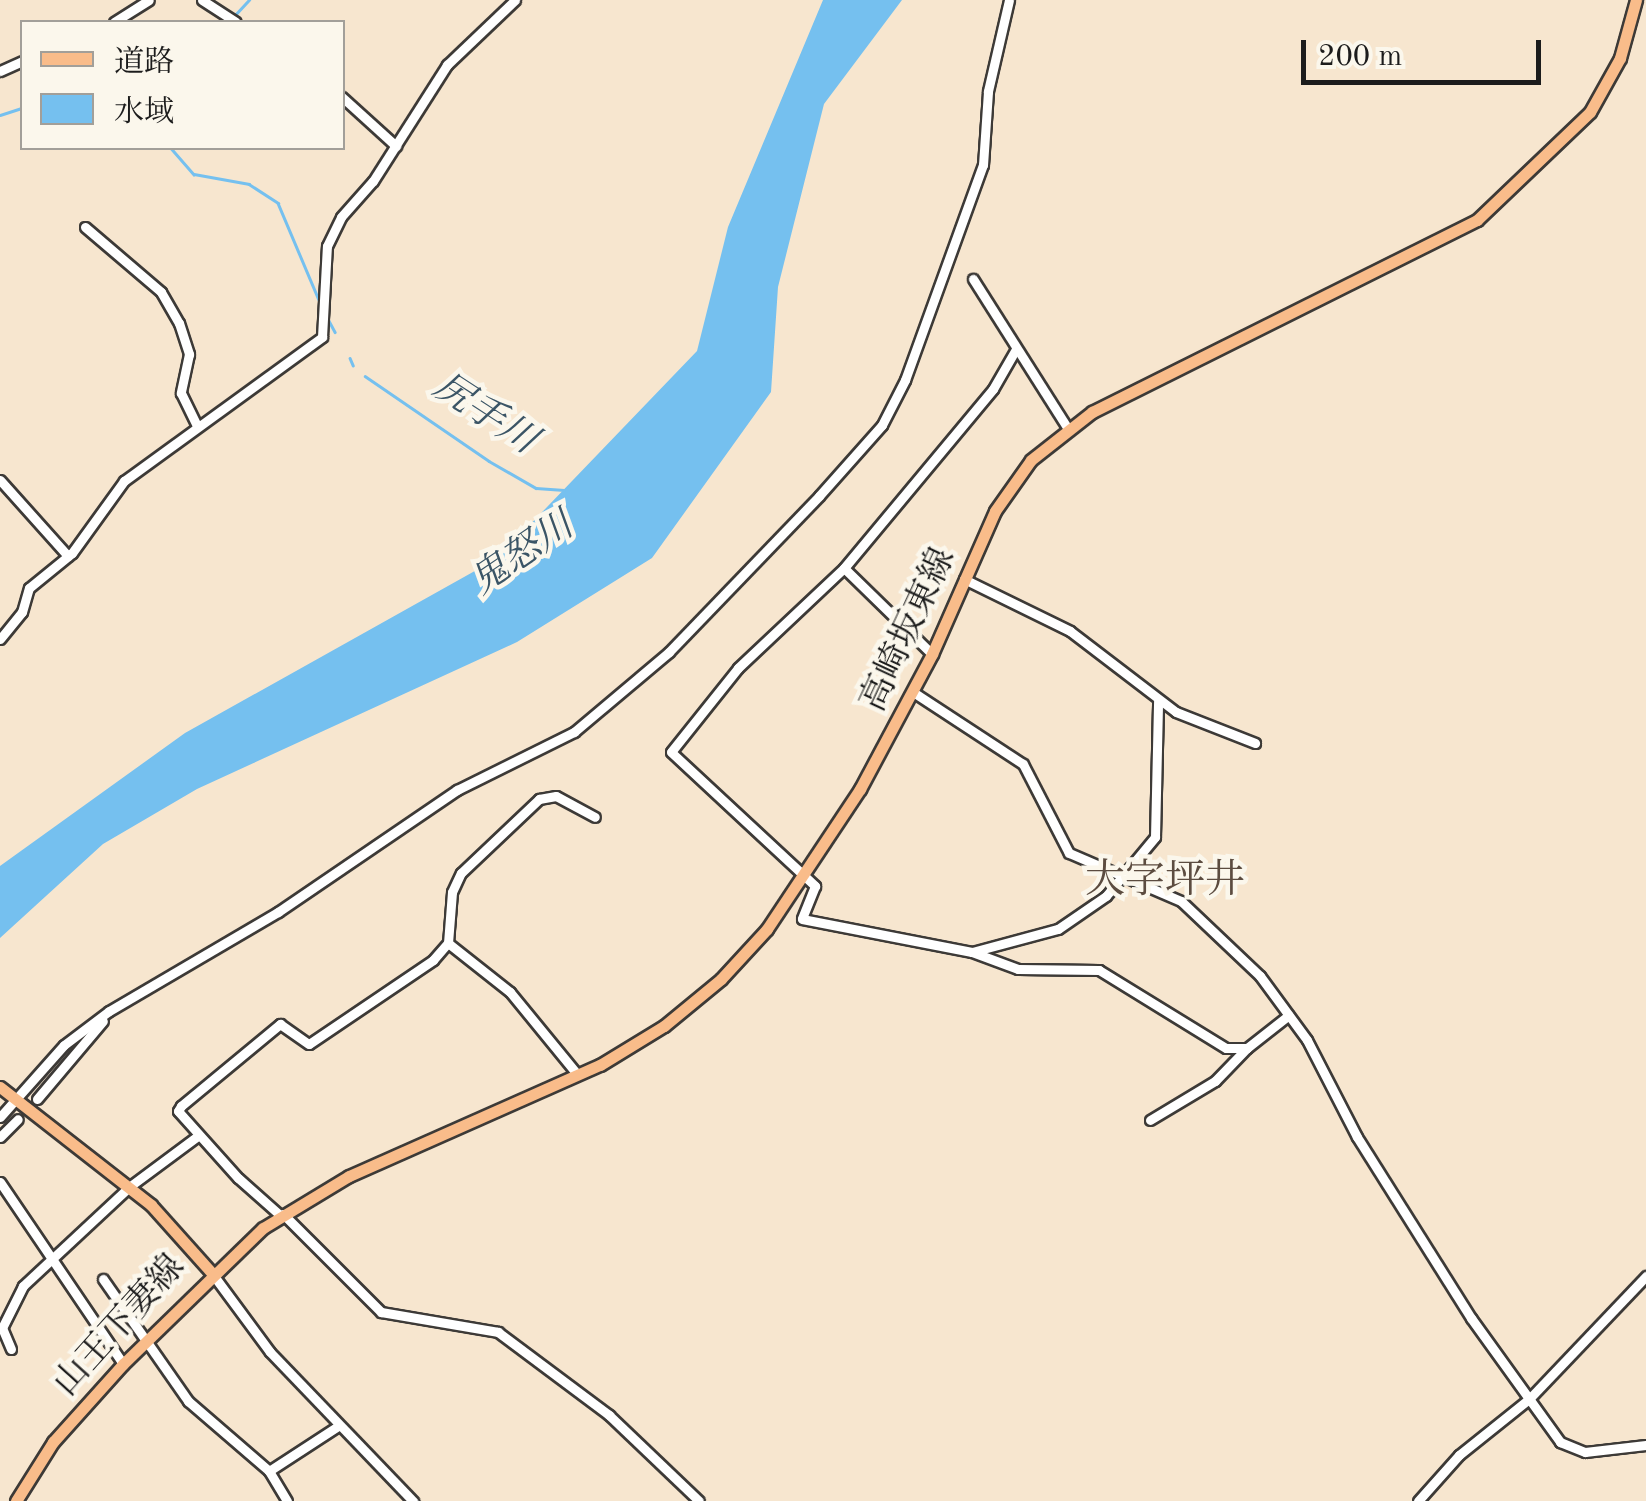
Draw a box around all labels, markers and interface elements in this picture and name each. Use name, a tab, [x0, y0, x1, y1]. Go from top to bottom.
legend	[20, 20, 345, 150]
scale bar	[1306, 20, 1546, 82]
text: 200 m	[1318, 42, 1402, 72]
text: 道路	[114, 48, 174, 78]
text: 水域	[114, 98, 174, 128]
water label: 尻手川	[424, 365, 544, 465]
water label: 鬼怒川	[463, 504, 583, 606]
street label: 高崎坂東線	[853, 542, 965, 718]
district label: 大字坪井	[1085, 858, 1245, 906]
street label: 山王下妻線	[46, 1247, 194, 1405]

